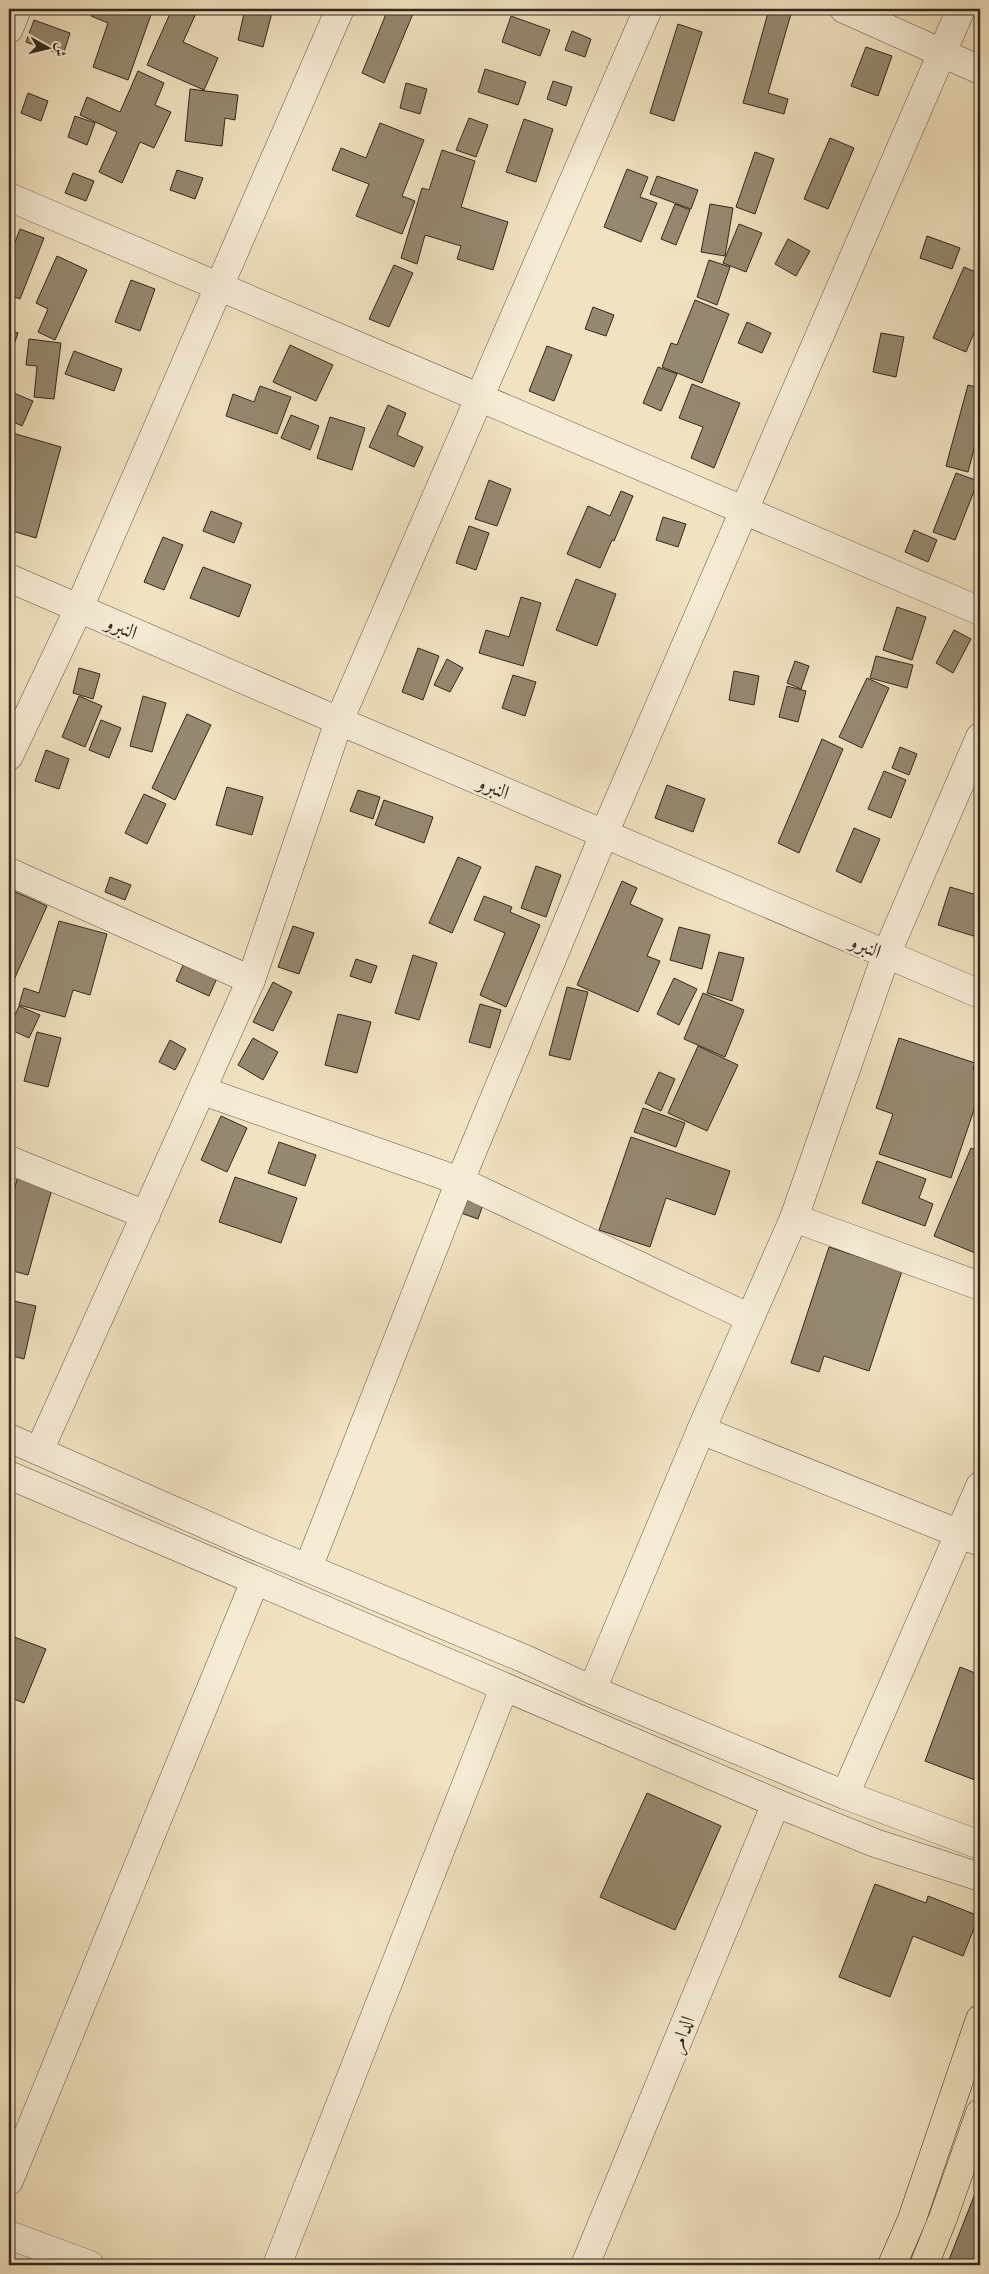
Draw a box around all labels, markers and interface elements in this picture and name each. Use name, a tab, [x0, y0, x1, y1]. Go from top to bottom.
north arrow	[22, 22, 72, 72]
text: ش	[52, 42, 68, 58]
street label: النبرو	[100, 613, 140, 645]
street label: النبرو	[472, 773, 512, 805]
street label: النبرو	[844, 932, 884, 964]
street label: الدامر	[667, 2014, 701, 2057]

